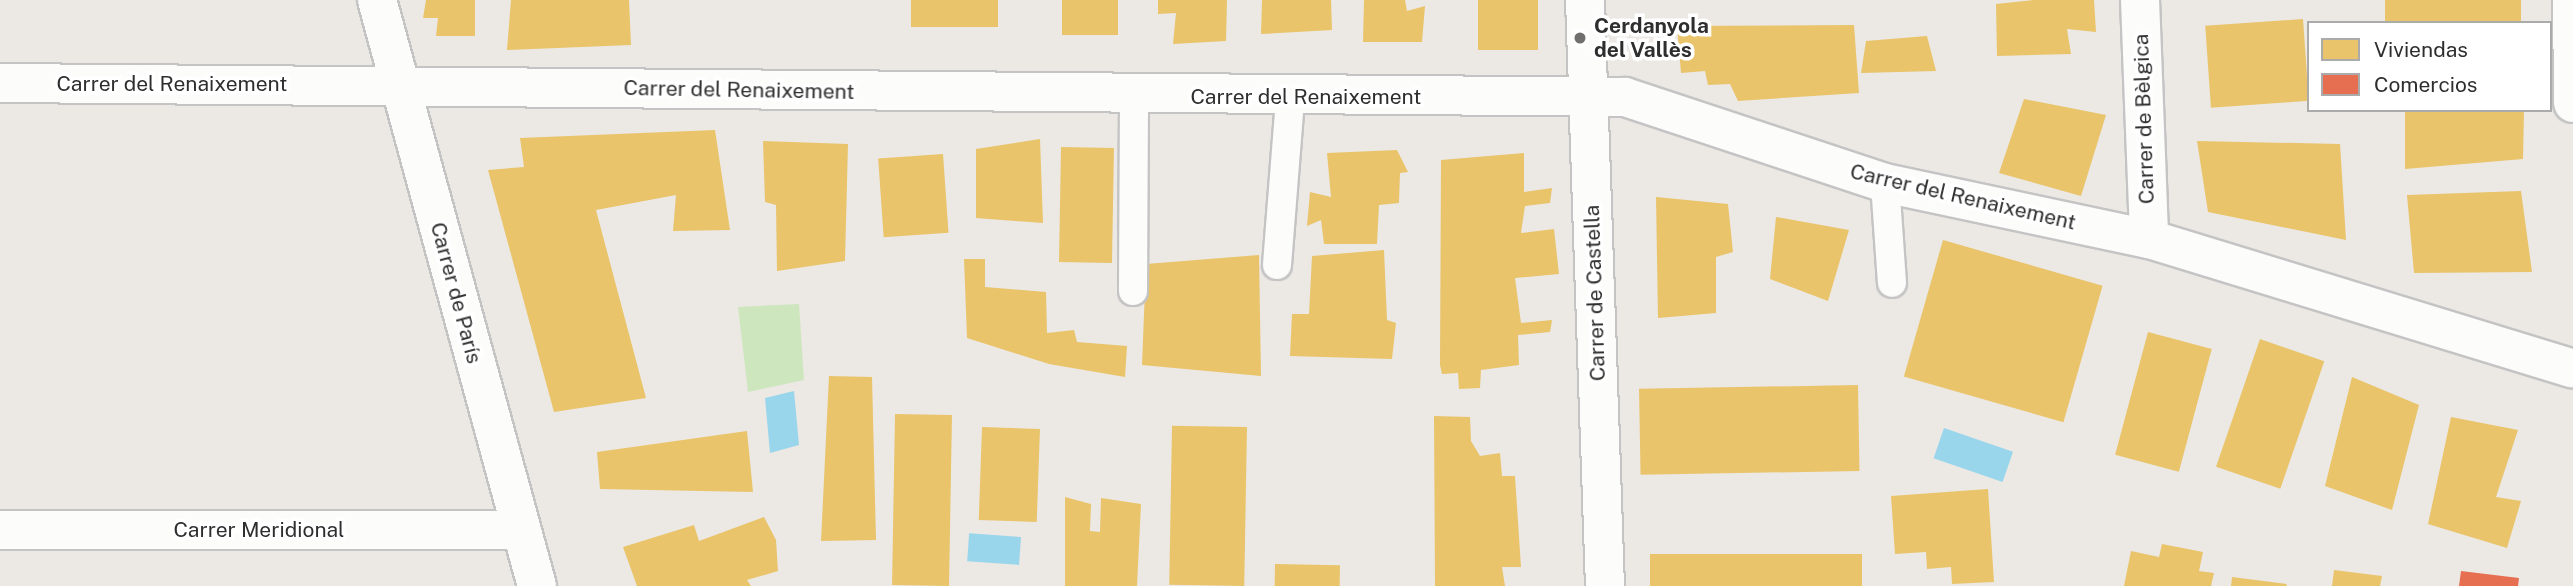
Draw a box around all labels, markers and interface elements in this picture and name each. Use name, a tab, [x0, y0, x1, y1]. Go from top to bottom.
place label: Cerdanyola del Vallès	[1594, 13, 1709, 63]
legend	[2307, 21, 2552, 112]
marker: Cerdanyola del Vallès	[1572, 30, 1588, 46]
street label: Carrer de Bèlgica	[2128, 33, 2160, 205]
text: Viviendas	[2374, 37, 2468, 62]
street label: Carrer del Renaixement	[56, 71, 288, 97]
text: Comercios	[2374, 72, 2477, 97]
street label: Carrer del Renaixement	[623, 75, 855, 105]
street label: Carrer del Renaixement	[1190, 84, 1422, 110]
street label: Carrer del Renaixement	[1848, 159, 2078, 235]
street label: Carrer de Castella	[1579, 204, 1611, 382]
street label: Carrer de París	[425, 219, 487, 367]
street label: Carrer Meridional	[174, 517, 344, 543]

